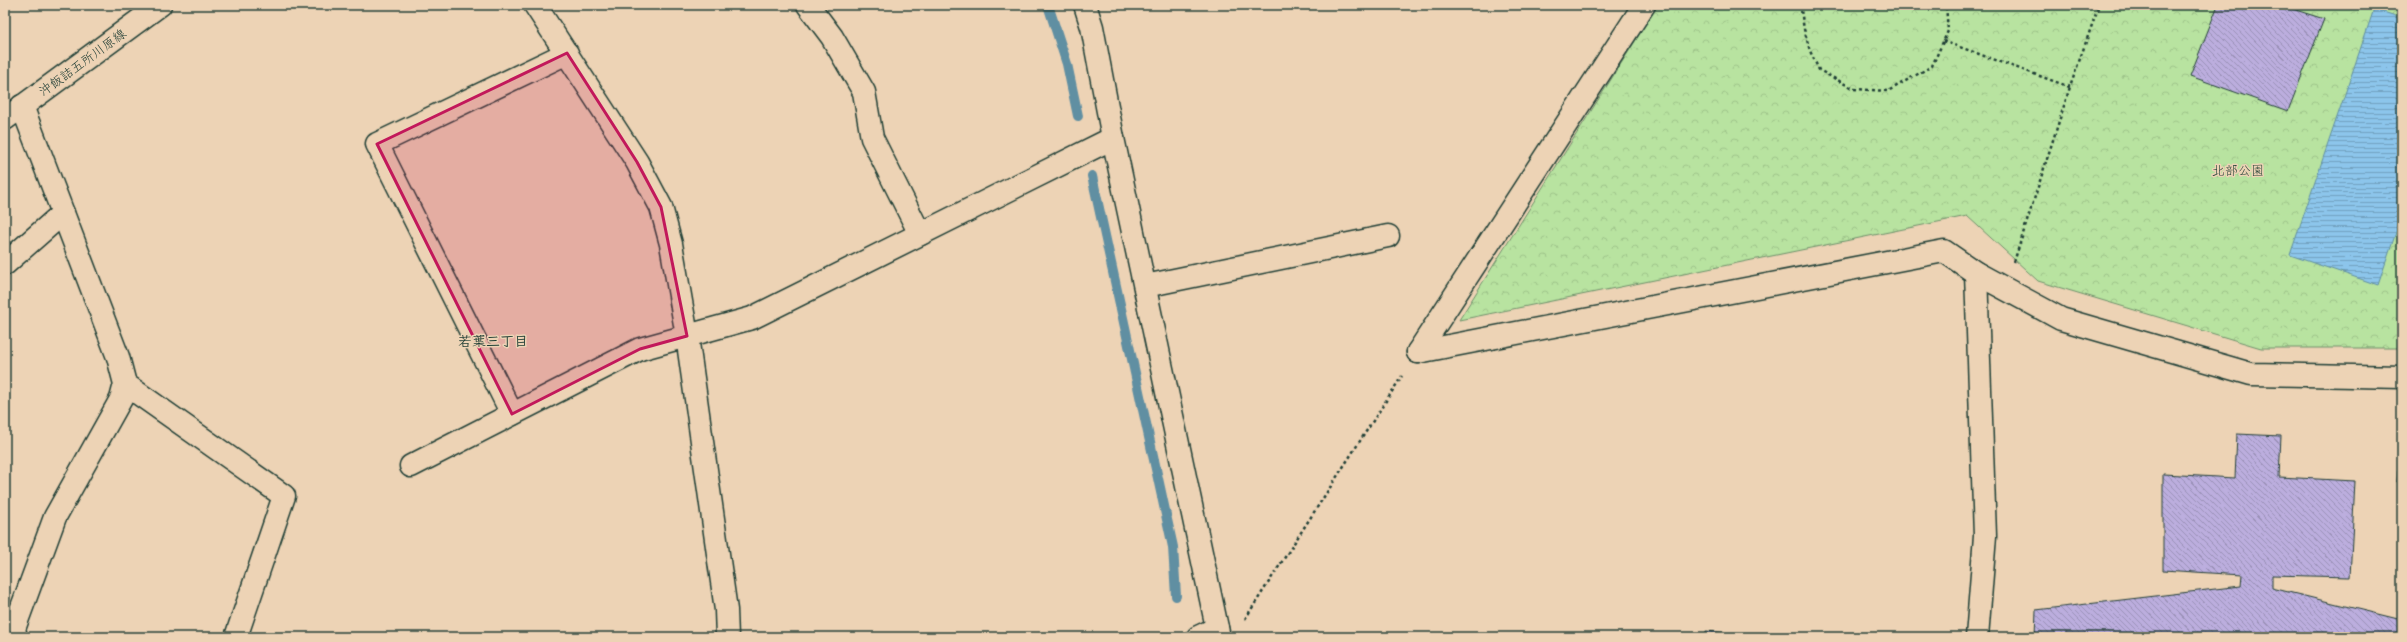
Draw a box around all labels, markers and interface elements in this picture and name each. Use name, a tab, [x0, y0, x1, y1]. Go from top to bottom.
street label: 沖飯詰五所川原線	[36, 25, 132, 102]
park label: 北部公園	[2212, 163, 2264, 182]
district label: 若葉三丁目	[458, 333, 528, 353]

